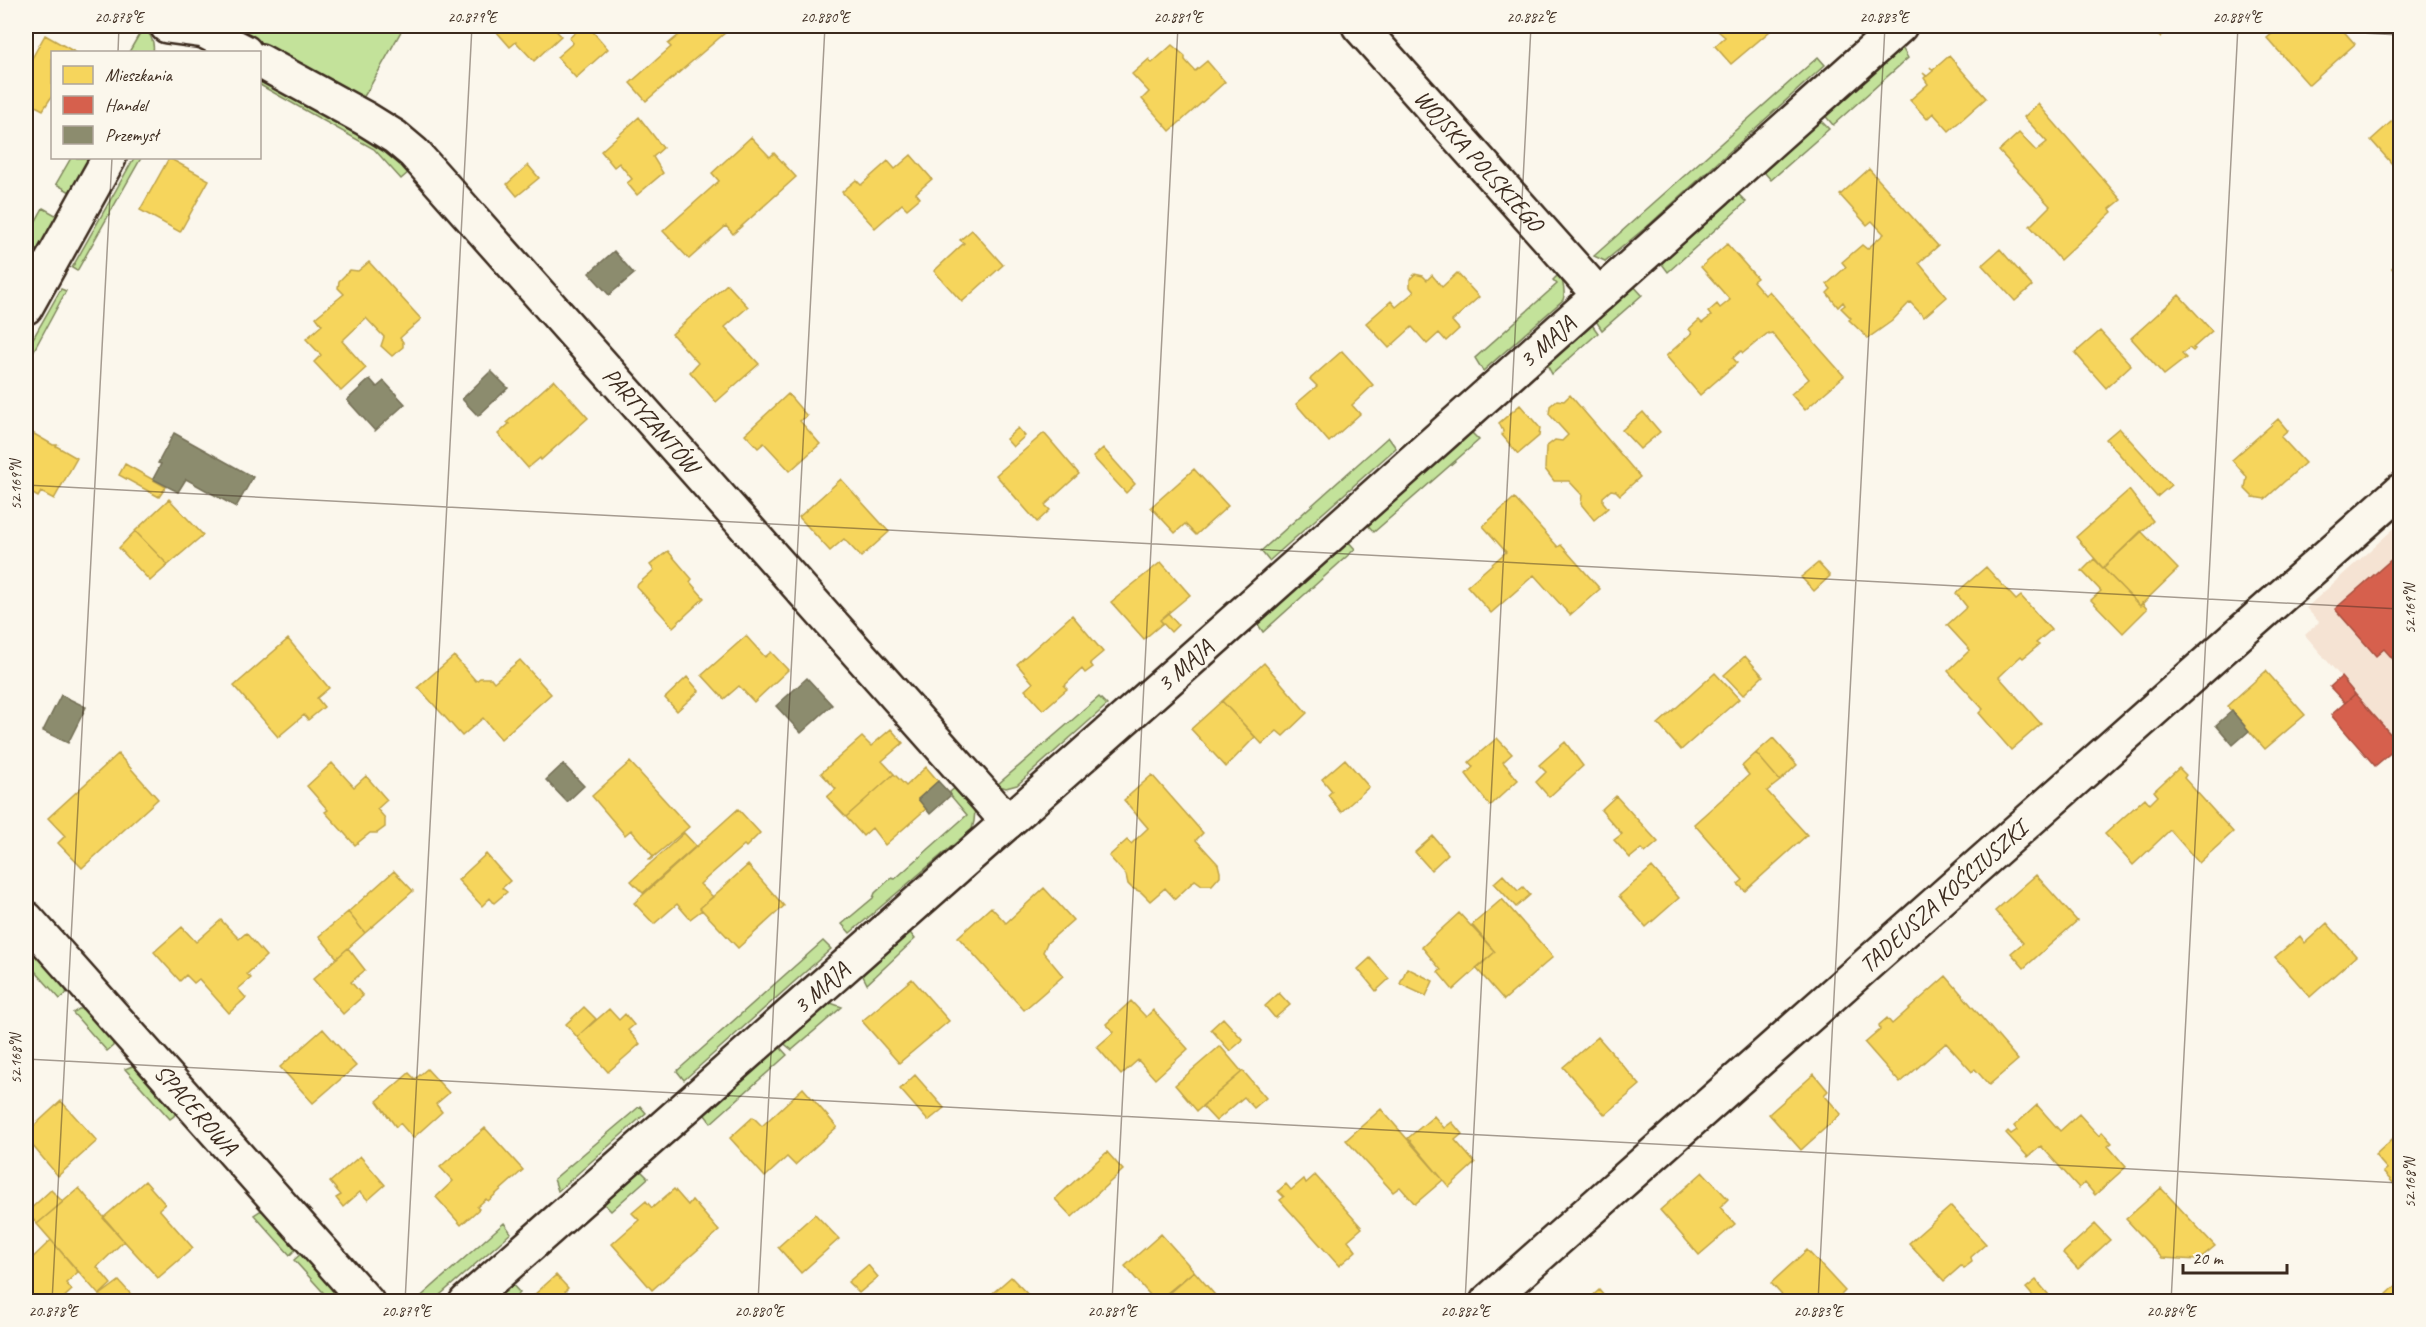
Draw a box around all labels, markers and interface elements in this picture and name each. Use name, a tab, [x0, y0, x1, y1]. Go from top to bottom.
text: 20.878°E	[95, 8, 146, 27]
text: 20.879°E	[448, 8, 499, 27]
text: 20.880°E	[801, 8, 852, 27]
text: 20.881°E	[1154, 8, 1205, 27]
text: 20.882°E	[1507, 8, 1558, 27]
text: 20.883°E	[1860, 8, 1911, 27]
text: 20.884°E	[2213, 8, 2264, 27]
legend	[51, 51, 261, 159]
text: Mieszkania	[105, 64, 174, 86]
street label: WOJSKA POLSKIEGO	[1408, 83, 1552, 240]
text: Handel	[105, 94, 150, 116]
text: Przemysł	[105, 124, 161, 146]
street label: 3 MAJA	[1513, 308, 1582, 374]
street label: PARTYZANTÓW	[596, 361, 709, 483]
text: 52.169°N	[7, 457, 26, 510]
text: 52.169°N	[2401, 581, 2420, 634]
street label: 3 MAJA	[1150, 632, 1220, 698]
street label: TADEUSZA KOŚCIUSZKI	[1853, 812, 2037, 979]
street label: 3 MAJA	[786, 954, 856, 1021]
text: 52.168°N	[7, 1031, 26, 1084]
street label: SPACEROWA	[148, 1058, 245, 1162]
text: 52.168°N	[2401, 1155, 2420, 1208]
scale bar	[2183, 1237, 2286, 1275]
text: 20 m	[2192, 1247, 2225, 1269]
text: 20.878°E	[29, 1302, 80, 1321]
text: 20.879°E	[382, 1302, 433, 1321]
text: 20.880°E	[735, 1302, 786, 1321]
text: 20.881°E	[1088, 1302, 1139, 1321]
text: 20.882°E	[1441, 1302, 1492, 1321]
text: 20.883°E	[1794, 1302, 1845, 1321]
text: 20.884°E	[2147, 1302, 2198, 1321]

